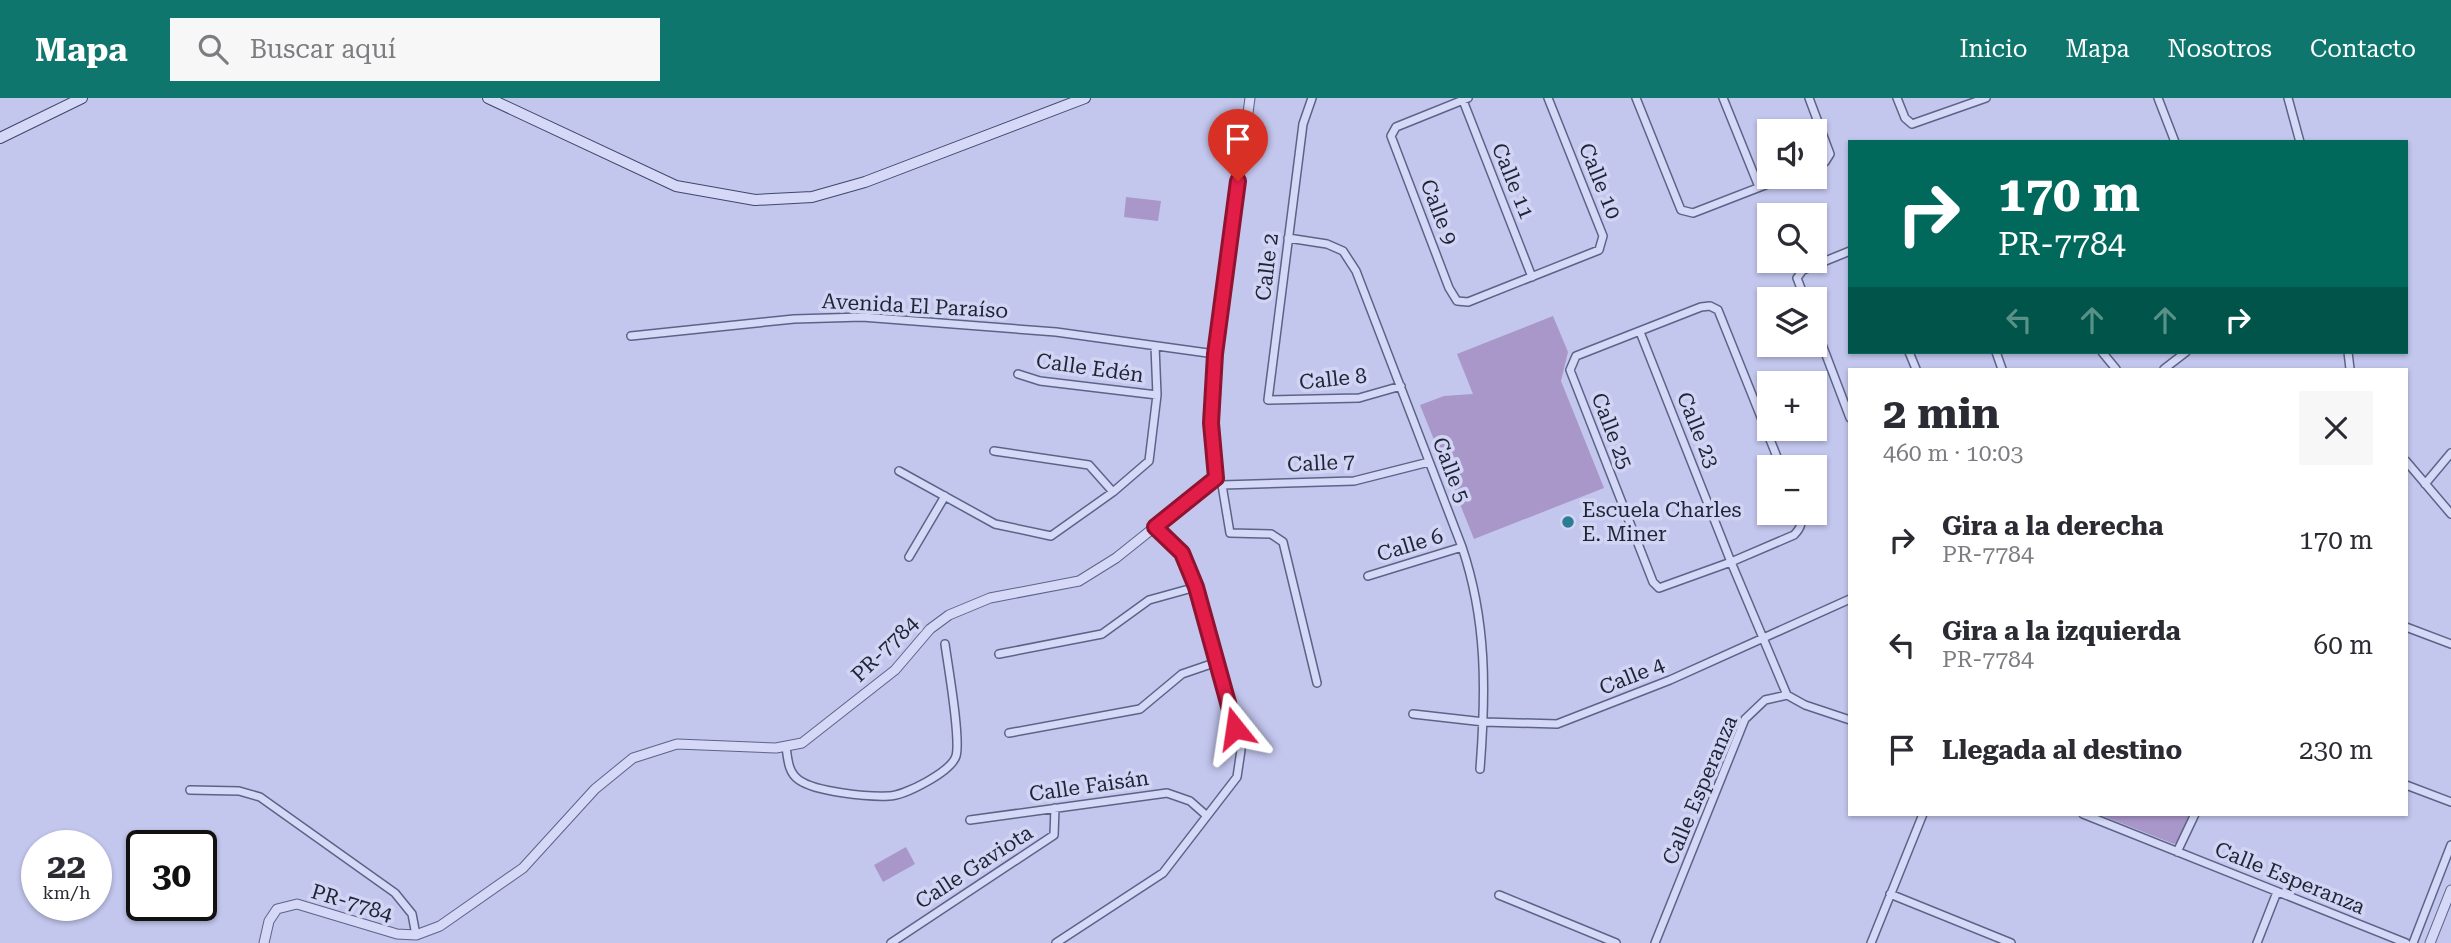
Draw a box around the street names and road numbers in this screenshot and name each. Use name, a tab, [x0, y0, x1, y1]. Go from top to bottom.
street label: Calle 11	[1487, 140, 1539, 222]
street label: Calle 10	[1574, 140, 1626, 222]
street label: Calle 9	[1416, 176, 1462, 248]
street label: Calle 2	[1251, 232, 1283, 302]
street label: Avenida El Paraíso	[821, 289, 1009, 323]
street label: Calle Edén	[1035, 349, 1146, 387]
street label: Calle 8	[1298, 364, 1368, 394]
street label: Calle 25	[1587, 389, 1637, 473]
street label: Calle 23	[1672, 389, 1724, 471]
street label: Calle 5	[1428, 434, 1474, 506]
street label: Calle 7	[1286, 449, 1356, 477]
street label: Calle 6	[1374, 524, 1446, 566]
street label: PR-7784	[847, 611, 924, 687]
street label: Calle 4	[1596, 652, 1668, 700]
street label: Calle Esperanza	[1658, 711, 1742, 868]
street label: Calle Faisán	[1028, 766, 1151, 806]
street label: Calle Gaviota	[911, 820, 1038, 914]
street label: Calle Esperanza	[2211, 837, 2369, 919]
street label: PR-7784	[308, 879, 396, 927]

